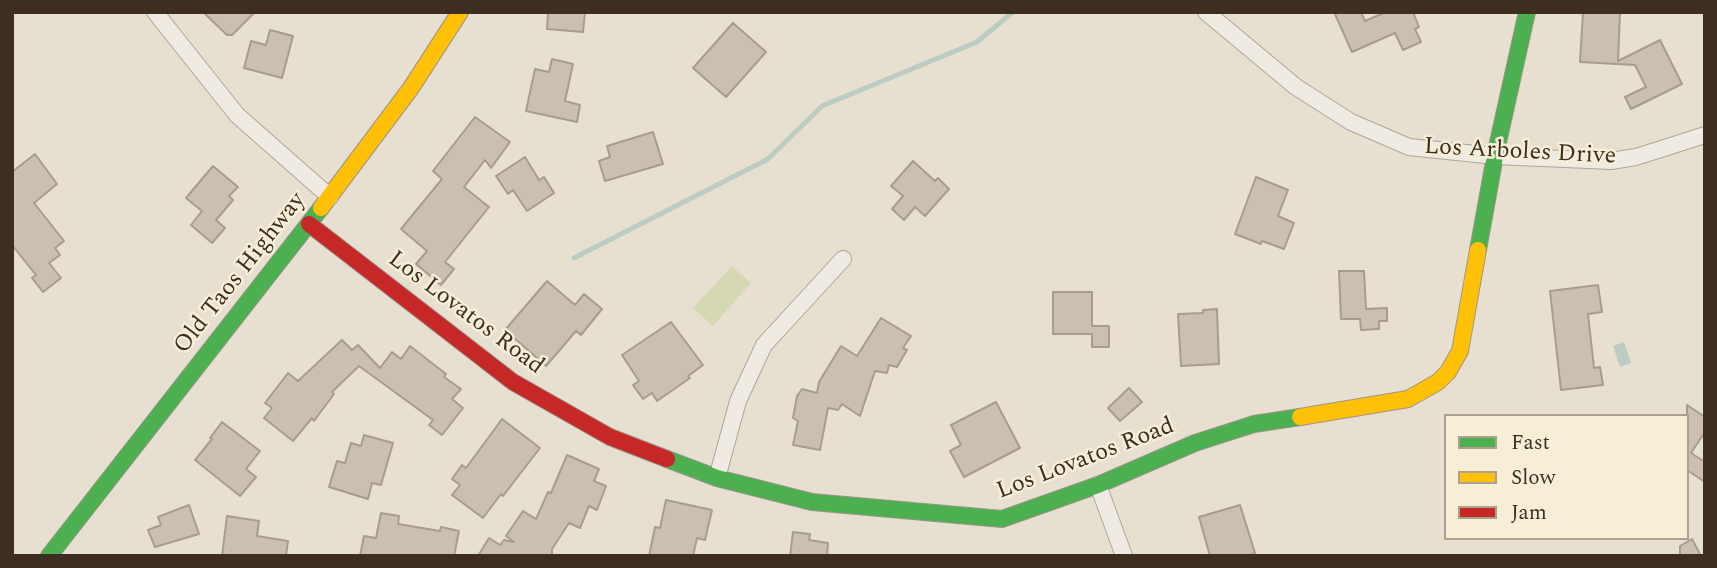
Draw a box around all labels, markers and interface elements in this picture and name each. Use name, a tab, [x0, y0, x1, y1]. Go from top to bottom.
street label: Los Arboles Drive	[1423, 134, 1617, 172]
street label: Old Taos Highway	[169, 188, 313, 360]
street label: Los Lovatos Road	[381, 246, 549, 382]
street label: Los Lovatos Road	[993, 413, 1179, 507]
legend	[1444, 414, 1689, 540]
text: Fast	[1511, 427, 1550, 459]
text: Slow	[1511, 462, 1555, 494]
text: Jam	[1511, 497, 1547, 529]

